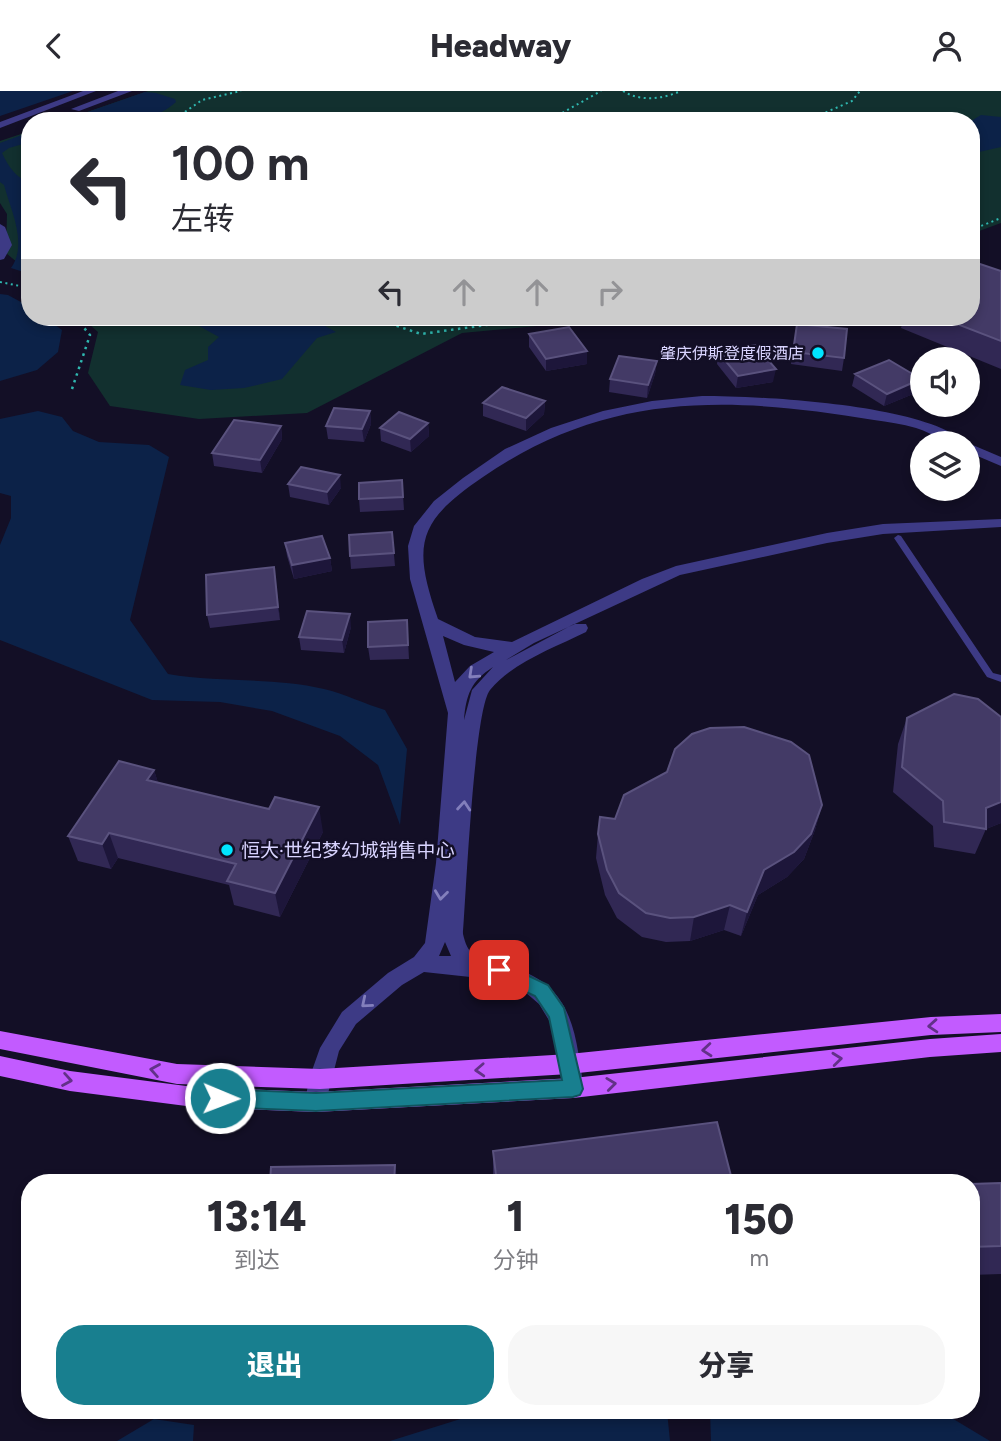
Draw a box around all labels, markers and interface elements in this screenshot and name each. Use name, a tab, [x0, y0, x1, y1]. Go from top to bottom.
icon: back	[35, 27, 73, 65]
text: Headway	[430, 27, 571, 65]
icon: person	[928, 27, 966, 65]
text: 100 m	[171, 133, 310, 192]
icon: left	[56, 140, 147, 231]
text: 左转	[171, 200, 235, 238]
icon: left	[372, 273, 410, 311]
icon: ahead	[445, 273, 483, 311]
icon: ahead	[518, 273, 556, 311]
icon: right	[591, 273, 629, 311]
place label: 肇庆伊斯登度假酒店	[660, 344, 804, 363]
marker: 肇庆伊斯登度假酒店	[810, 345, 826, 361]
map controls	[910, 347, 980, 501]
button: sound	[910, 347, 980, 417]
button: layers	[910, 431, 980, 501]
one-way arrow	[468, 666, 481, 679]
one-way arrow	[456, 800, 471, 811]
place label: 恒大·世纪梦幻城销售中心	[241, 839, 455, 862]
marker: 恒大·世纪梦幻城销售中心	[219, 842, 235, 858]
one-way arrow	[433, 890, 448, 901]
pin	[469, 940, 529, 1000]
icon: arrive	[480, 951, 518, 989]
one-way arrow	[362, 995, 375, 1007]
one-way arrow	[927, 1018, 938, 1033]
one-way arrow	[701, 1042, 712, 1057]
one-way arrow	[831, 1051, 843, 1066]
position arrow	[183, 1061, 257, 1135]
one-way arrow	[474, 1062, 485, 1077]
one-way arrow	[149, 1063, 161, 1078]
one-way arrow	[61, 1072, 73, 1087]
one-way arrow	[606, 1077, 617, 1092]
text: 13:14	[207, 1191, 307, 1242]
text: 1	[507, 1191, 524, 1242]
text: 150	[724, 1194, 794, 1245]
text: m	[749, 1244, 769, 1272]
text: 到达	[234, 1246, 280, 1274]
text: 分钟	[492, 1246, 538, 1274]
button: 退出	[56, 1325, 494, 1405]
button: 分享	[508, 1325, 945, 1405]

